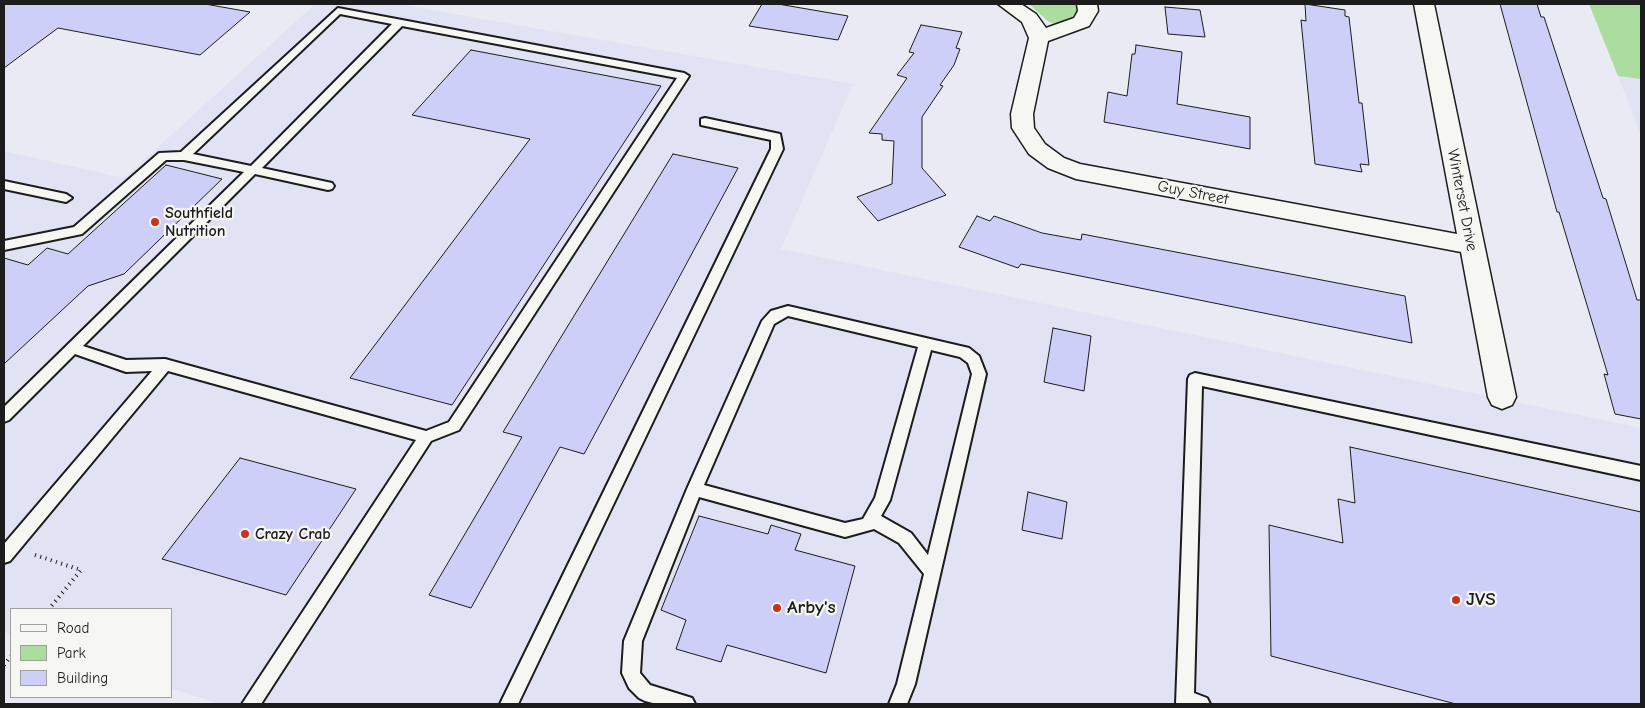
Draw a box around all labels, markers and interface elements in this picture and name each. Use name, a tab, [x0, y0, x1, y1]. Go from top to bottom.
street label: Winterset Drive	[1443, 147, 1481, 253]
street label: Guy Street	[1156, 177, 1230, 209]
place label: Southfield Nutrition	[165, 203, 233, 241]
marker: Southfield Nutrition	[149, 216, 161, 228]
place label: Crazy Crab	[255, 524, 331, 544]
marker: Crazy Crab	[239, 528, 251, 540]
place label: JVS	[1466, 589, 1496, 611]
marker: JVS	[1450, 594, 1462, 606]
place label: Arby's	[787, 597, 836, 619]
marker: Arby's	[771, 602, 783, 614]
legend	[10, 608, 172, 698]
text: Road	[57, 619, 89, 637]
text: Park	[57, 644, 86, 662]
text: Building	[57, 669, 108, 687]

